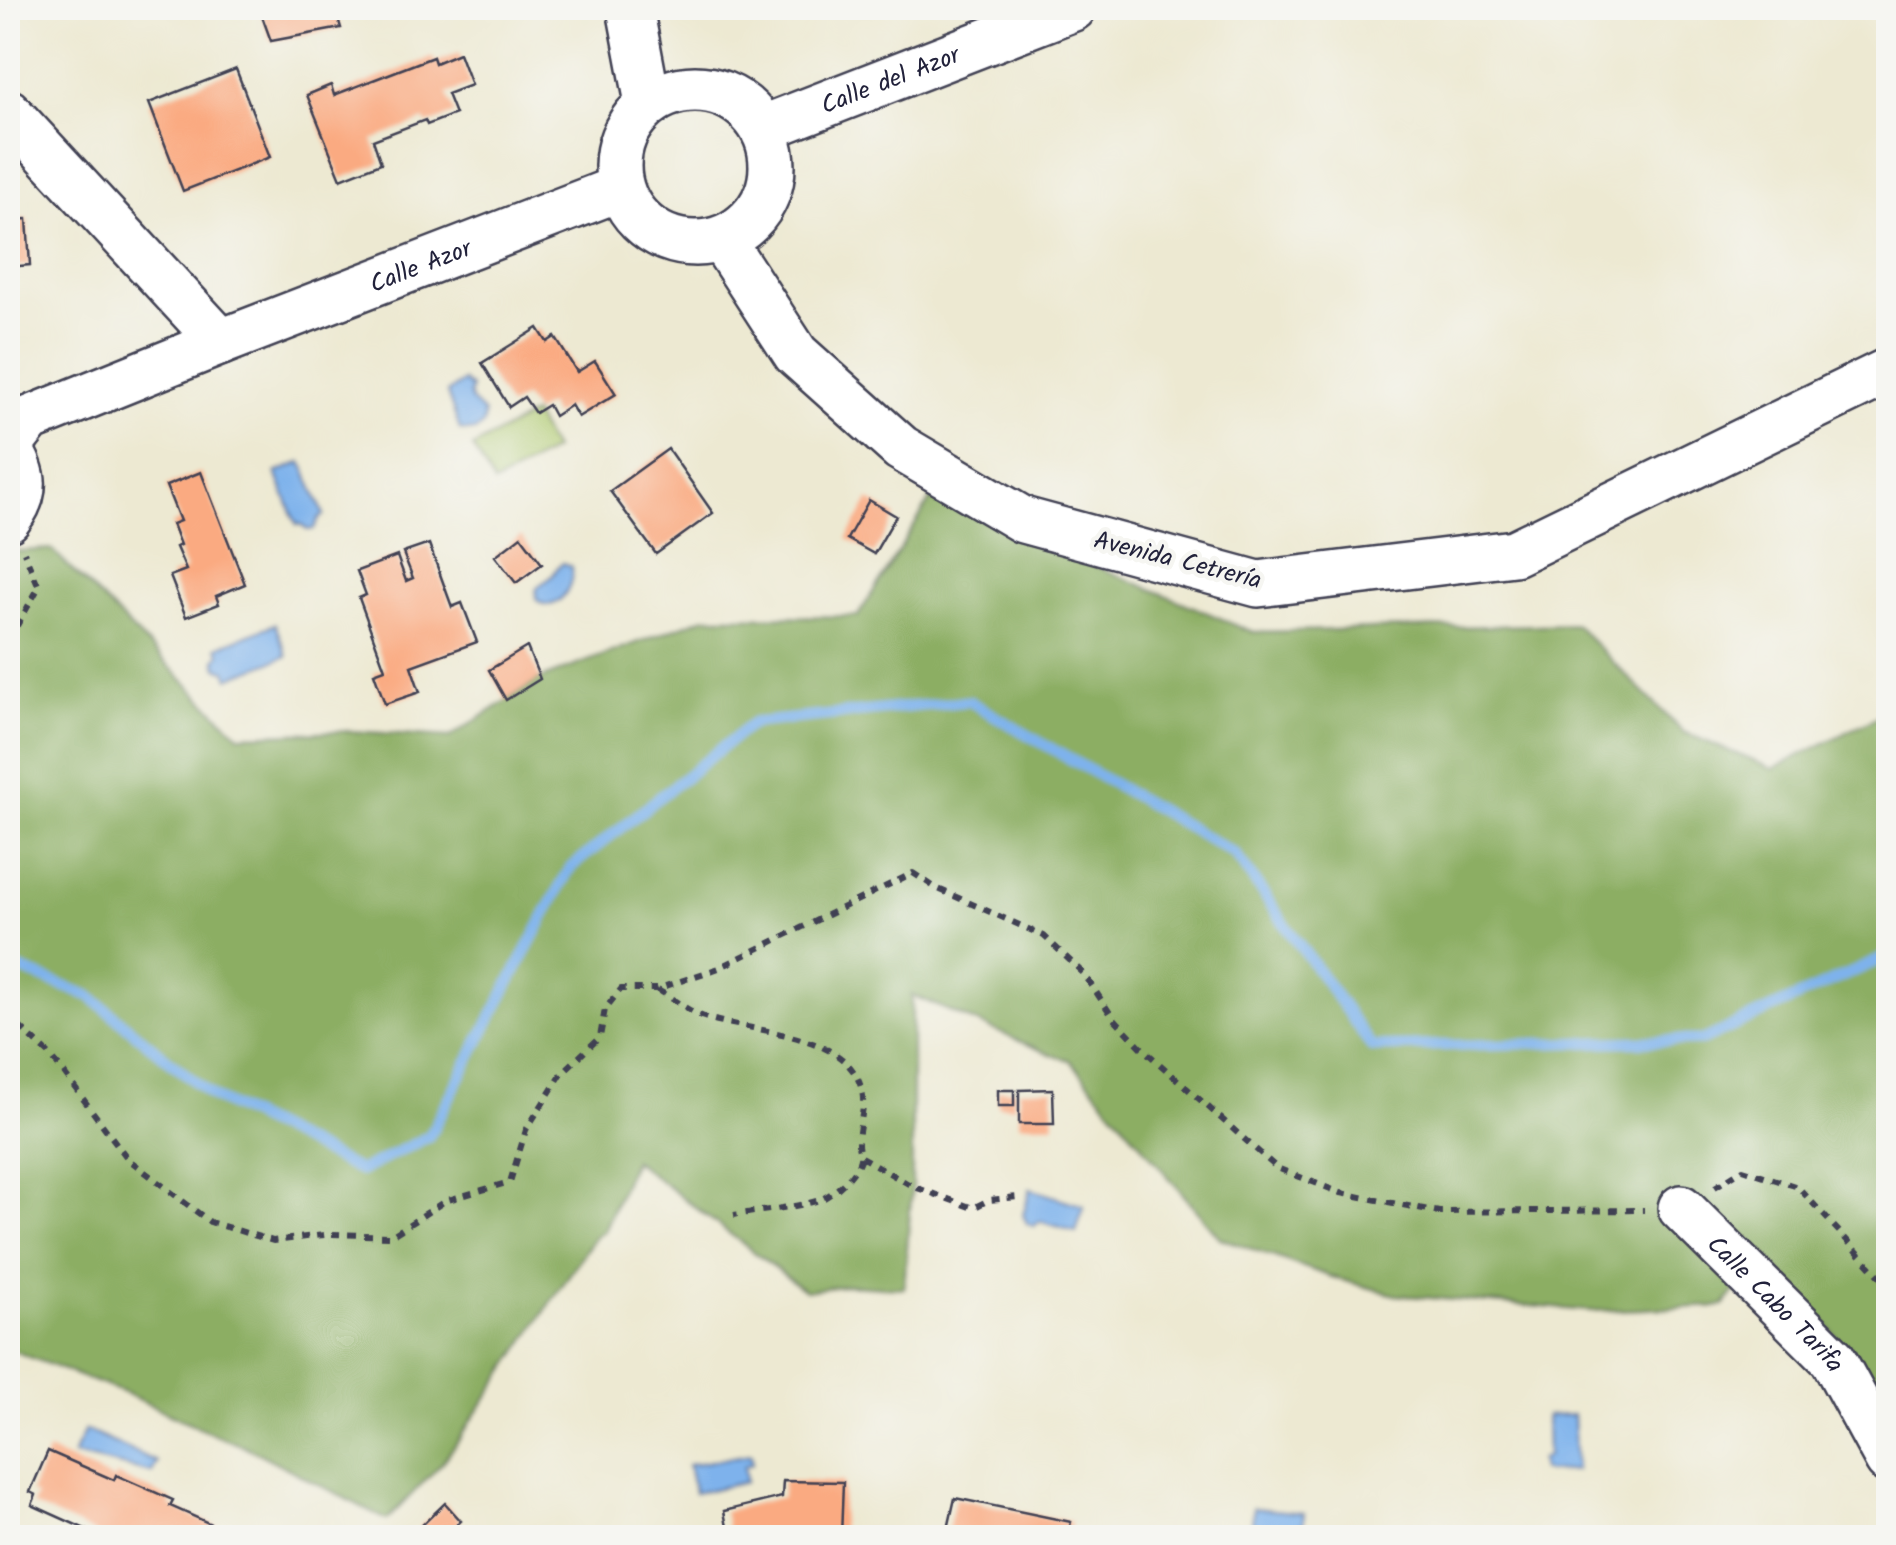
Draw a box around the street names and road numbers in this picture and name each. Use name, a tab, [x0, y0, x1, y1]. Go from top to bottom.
street label: Calle del Azor	[815, 35, 967, 126]
street label: Calle Azor	[364, 229, 479, 305]
street label: Avenida Cetrería	[1089, 521, 1266, 601]
street label: Calle Cabo Tarifa	[1697, 1226, 1854, 1380]

